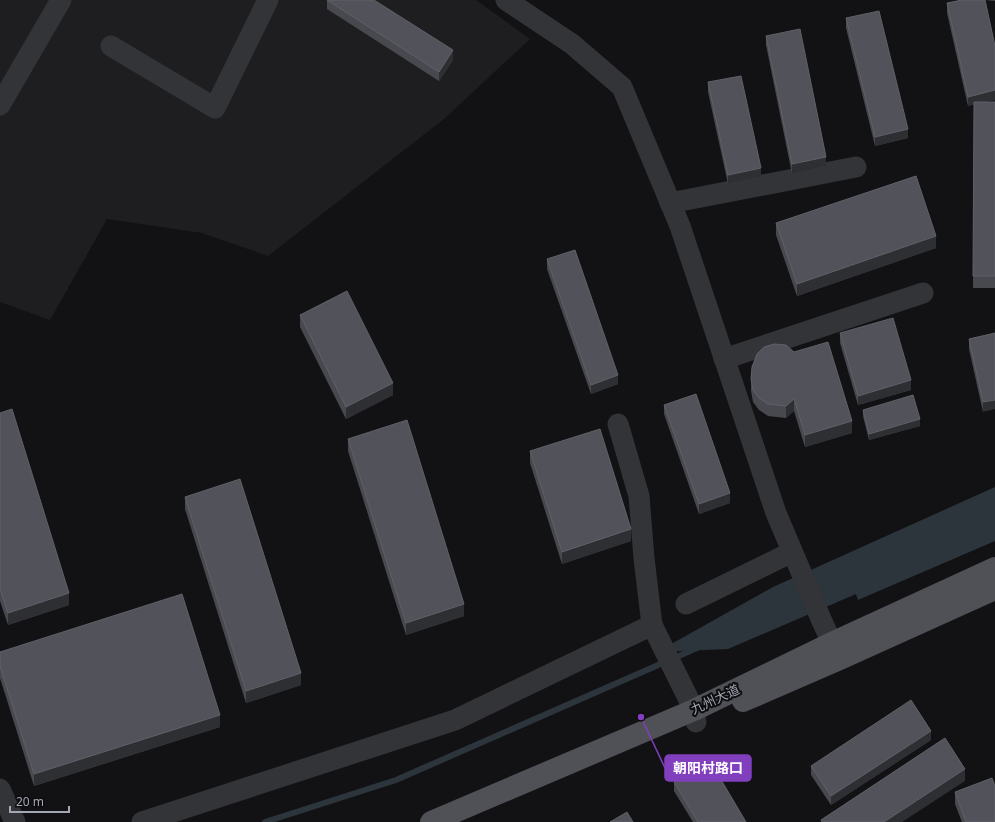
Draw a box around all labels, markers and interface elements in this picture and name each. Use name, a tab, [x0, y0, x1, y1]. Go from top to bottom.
street label: 九州大道	[688, 680, 742, 718]
callout: 朝阳村路口	[665, 755, 751, 781]
text: 朝阳村路口	[673, 758, 743, 777]
scale bar	[10, 788, 69, 814]
text: 20 m	[16, 793, 44, 810]

